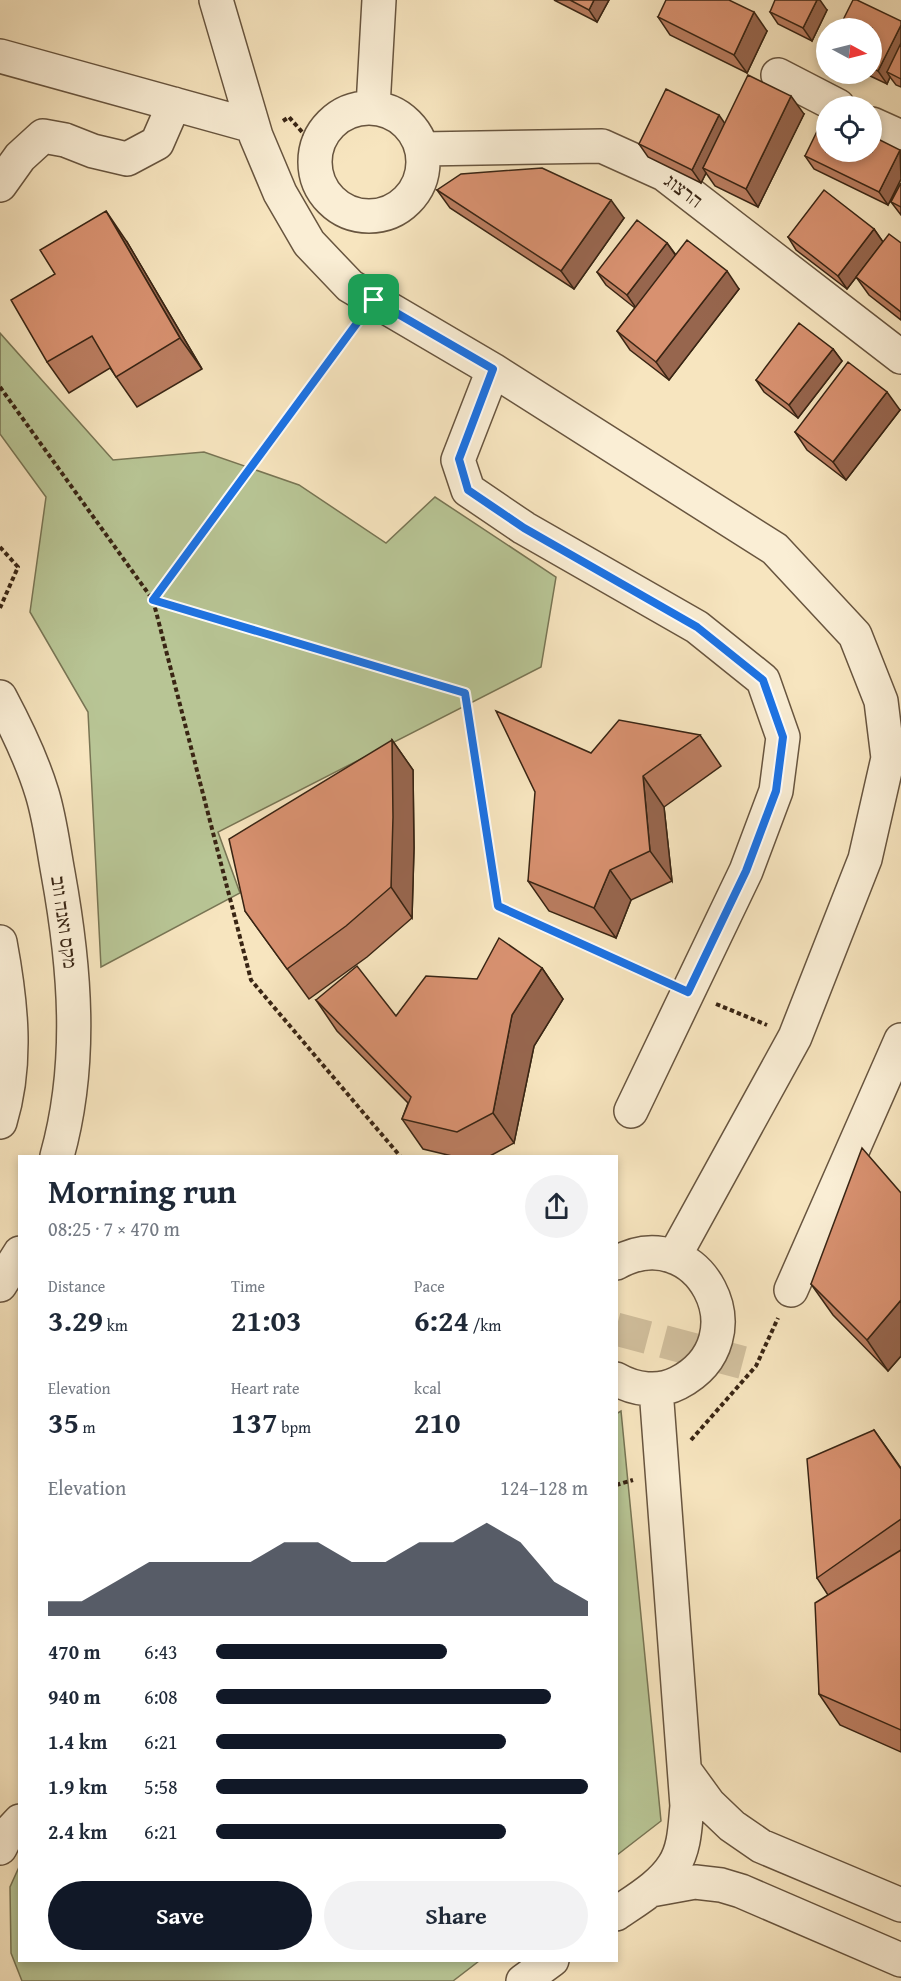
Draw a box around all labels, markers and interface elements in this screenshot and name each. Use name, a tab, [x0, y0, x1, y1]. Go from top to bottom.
north arrow	[816, 18, 882, 84]
map controls	[816, 18, 882, 162]
button: locate	[816, 96, 882, 162]
street label: הרצוג	[659, 166, 709, 214]
pin	[348, 274, 399, 325]
icon: arrive	[357, 283, 390, 316]
street label: מקס ואנה ווב	[44, 874, 86, 970]
text: Morning run	[48, 1167, 237, 1215]
button: share	[525, 1175, 588, 1238]
text: 08:25 · 7 × 470 m	[48, 1214, 180, 1243]
text: Distance	[48, 1274, 105, 1298]
text: Time	[231, 1274, 265, 1298]
text: Pace	[414, 1274, 445, 1298]
text: 3.29	[48, 1298, 103, 1342]
text: 21:03	[231, 1298, 302, 1342]
text: 6:24	[414, 1298, 469, 1342]
text: km	[103, 1313, 128, 1337]
text: /km	[469, 1313, 501, 1337]
text: Elevation	[48, 1376, 111, 1400]
text: Heart rate	[231, 1376, 300, 1400]
text: kcal	[414, 1376, 441, 1400]
text: 35	[48, 1400, 79, 1444]
text: 137	[231, 1400, 278, 1444]
text: 210	[414, 1400, 461, 1444]
text: m	[79, 1415, 96, 1439]
text: bpm	[278, 1415, 311, 1439]
text: Elevation	[48, 1473, 126, 1502]
text: 124–128 m	[500, 1473, 588, 1502]
text: 470 m	[48, 1637, 101, 1666]
text: 6:43	[144, 1637, 178, 1666]
text: 940 m	[48, 1682, 101, 1711]
text: 6:08	[144, 1682, 178, 1711]
text: 1.4 km	[48, 1727, 107, 1756]
text: 6:21	[144, 1727, 178, 1756]
text: 1.9 km	[48, 1772, 107, 1801]
text: 5:58	[144, 1772, 178, 1801]
text: 2.4 km	[48, 1817, 107, 1846]
text: 6:21	[144, 1817, 178, 1846]
button: Save	[48, 1881, 312, 1950]
button: Share	[324, 1881, 588, 1950]

